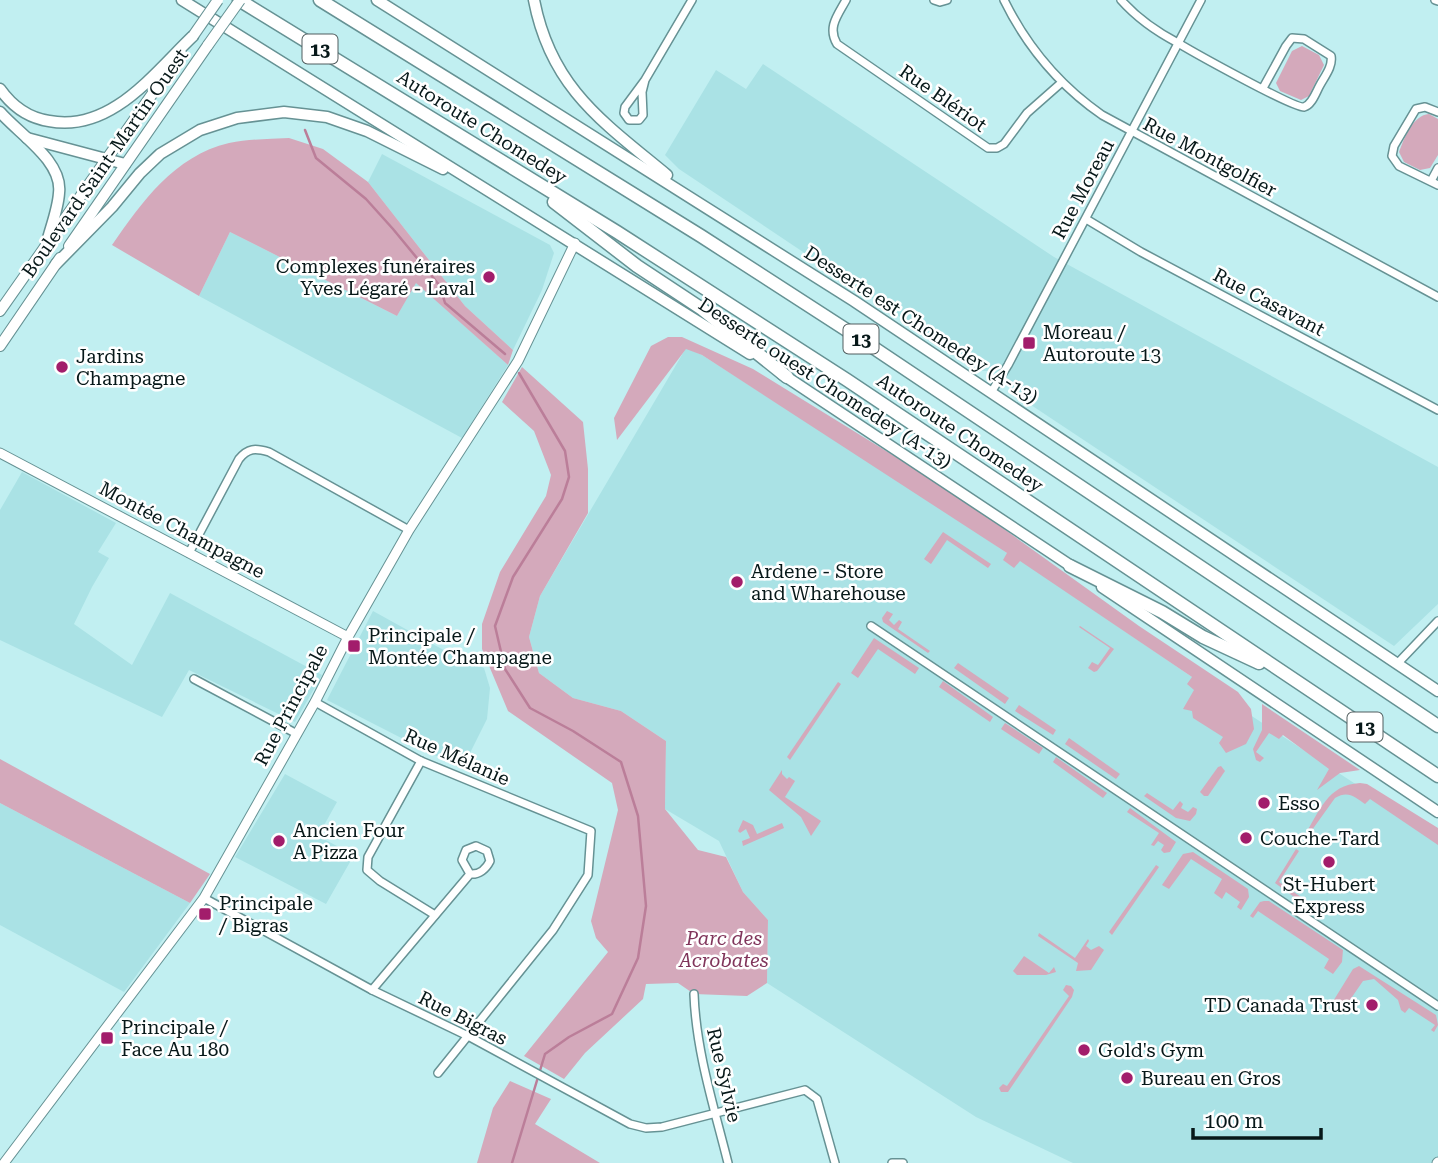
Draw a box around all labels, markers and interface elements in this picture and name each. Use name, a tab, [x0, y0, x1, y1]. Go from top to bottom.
road number: 13	[302, 34, 338, 64]
street label: Boulevard Saint-Martin Ouest	[17, 44, 193, 282]
street label: Rue Blériot	[895, 59, 991, 137]
street label: Autoroute Chomedey	[393, 65, 572, 189]
street label: Rue Montgolfier	[1139, 112, 1281, 202]
street label: Rue Moreau	[1047, 135, 1119, 243]
street label: Desserte est Chomedey (A-13)	[800, 241, 1042, 409]
place label: Complexes funéraires Yves Légaré - Laval	[276, 255, 475, 300]
street label: Rue Casavant	[1209, 263, 1329, 341]
marker: Complexes funéraires Yves Légaré - Laval	[481, 269, 497, 285]
street label: Desserte ouest Chomedey (A-13)	[694, 292, 956, 474]
place label: Moreau / Autoroute 13	[1043, 321, 1161, 366]
road number: 13	[844, 324, 878, 354]
marker: Moreau / Autoroute 13	[1021, 335, 1037, 351]
place label: Jardins Champagne	[76, 345, 186, 390]
marker: Jardins Champagne	[54, 359, 70, 375]
street label: Autoroute Chomedey	[872, 369, 1048, 498]
street label: Montée Champagne	[95, 477, 269, 583]
place label: Ardene - Store and Wharehouse	[751, 560, 906, 605]
marker: Ardene - Store and Wharehouse	[729, 574, 745, 590]
place label: Principale / Montée Champagne	[368, 624, 552, 669]
marker: Principale / Montée Champagne	[346, 638, 362, 654]
street label: Rue Principale	[249, 641, 333, 769]
road number: 13	[1348, 712, 1382, 742]
street label: Rue Mélanie	[401, 724, 513, 790]
place label: Esso	[1278, 792, 1320, 815]
marker: Esso	[1256, 795, 1272, 811]
place label: Ancien Four A Pizza	[293, 819, 405, 864]
place label: Couche-Tard	[1260, 827, 1380, 850]
marker: Couche-Tard	[1238, 830, 1254, 846]
marker: Ancien Four A Pizza	[271, 833, 287, 849]
marker: St-Hubert Express	[1321, 854, 1337, 870]
place label: St-Hubert Express	[1283, 873, 1375, 918]
place label: Principale / Bigras	[218, 892, 313, 937]
marker: Principale / Bigras	[197, 906, 213, 922]
park label: Parc des Acrobates	[678, 927, 769, 972]
street label: Rue Bigras	[415, 986, 511, 1050]
place label: TD Canada Trust	[1204, 994, 1358, 1017]
marker: TD Canada Trust	[1364, 997, 1380, 1013]
place label: Principale / Face Au 180	[121, 1016, 229, 1061]
street label: Rue Sylvie	[702, 1026, 746, 1124]
marker: Principale / Face Au 180	[99, 1030, 115, 1046]
place label: Gold's Gym	[1098, 1039, 1204, 1062]
marker: Gold's Gym	[1076, 1042, 1092, 1058]
place label: Bureau en Gros	[1141, 1067, 1281, 1090]
marker: Bureau en Gros	[1119, 1070, 1135, 1086]
scale bar	[1193, 1096, 1321, 1140]
text: 100 m	[1204, 1109, 1264, 1133]

